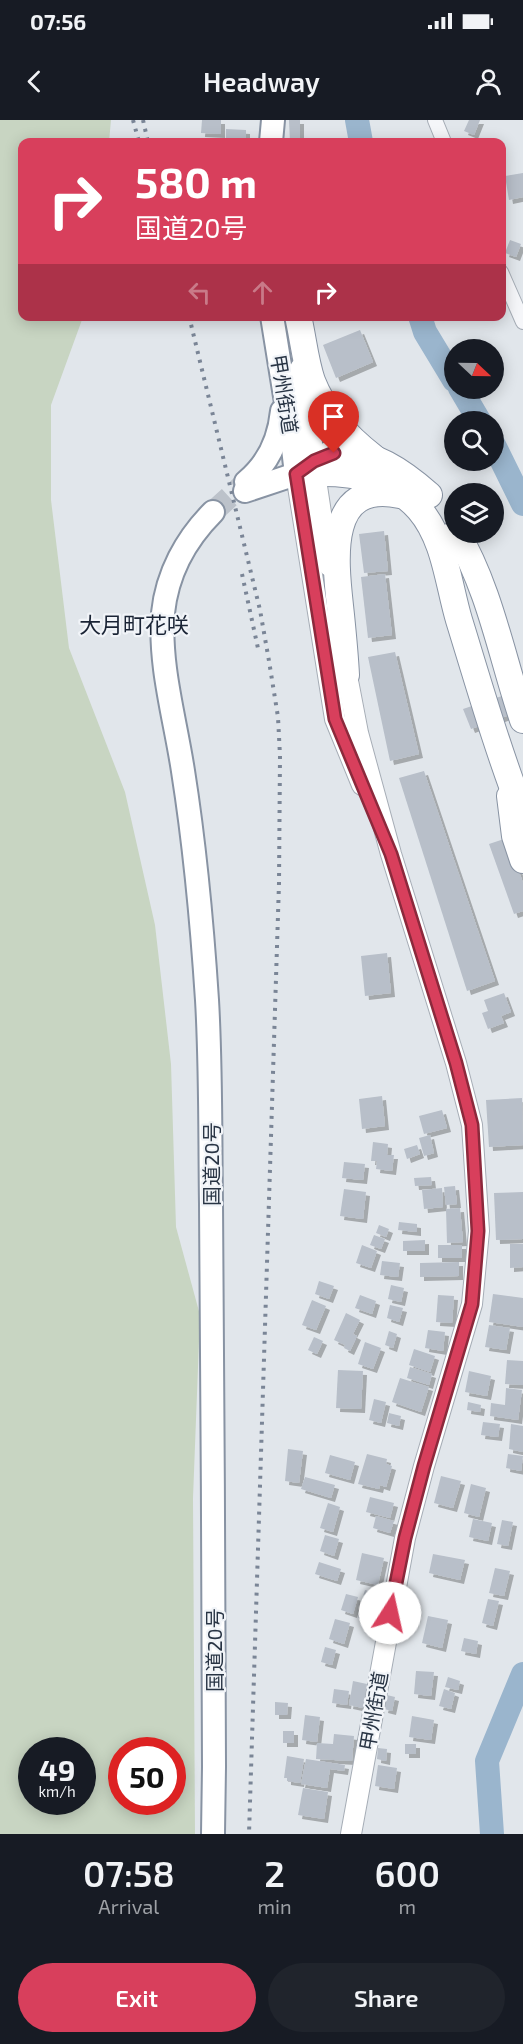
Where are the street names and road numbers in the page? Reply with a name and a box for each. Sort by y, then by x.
street label: 甲州街道 [267,353,303,435]
street label: 国道20号 [199,1122,223,1206]
street label: 国道20号 [202,1608,226,1692]
street label: 甲州街道 [354,1670,392,1752]

